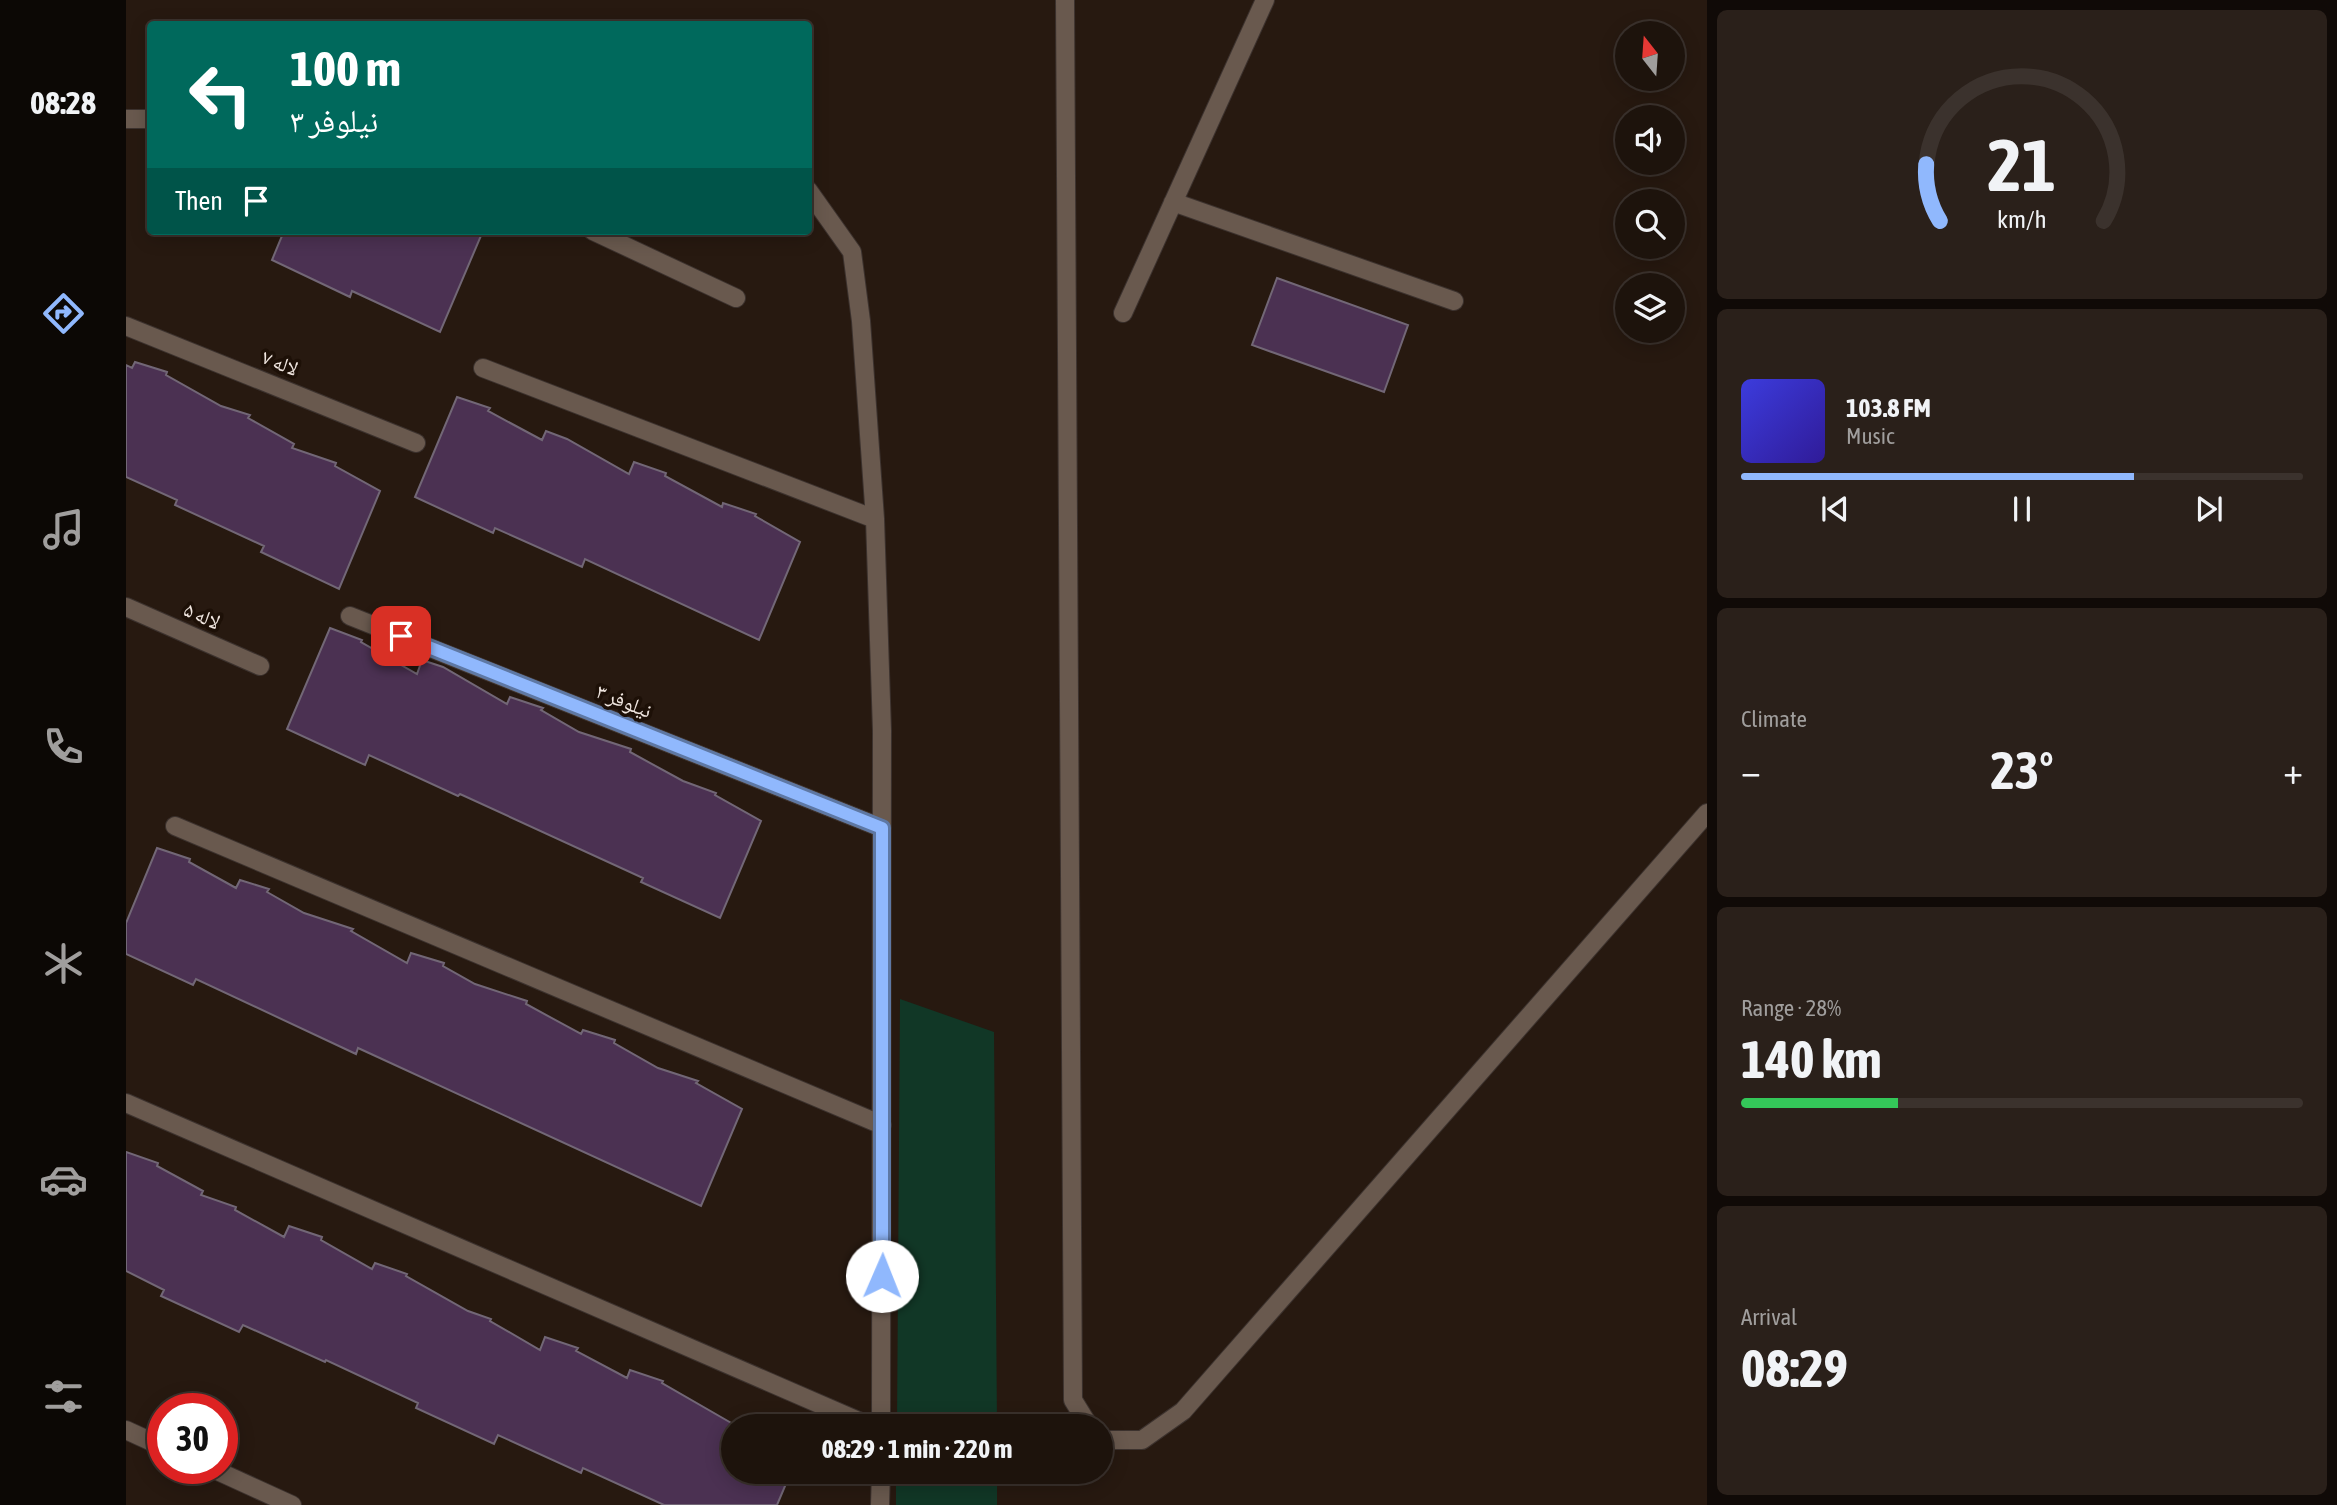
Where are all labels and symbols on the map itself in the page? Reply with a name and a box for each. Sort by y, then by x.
north arrow [1615,21,1685,91]
street label: لاله ٧ [259,344,302,380]
street label: لاله ۵ [181,597,224,634]
pin [371,606,431,666]
street label: نیلوفر ٣ [593,678,656,722]
position arrow [845,1239,919,1313]
speed limit sign: 30 [147,1393,238,1484]

